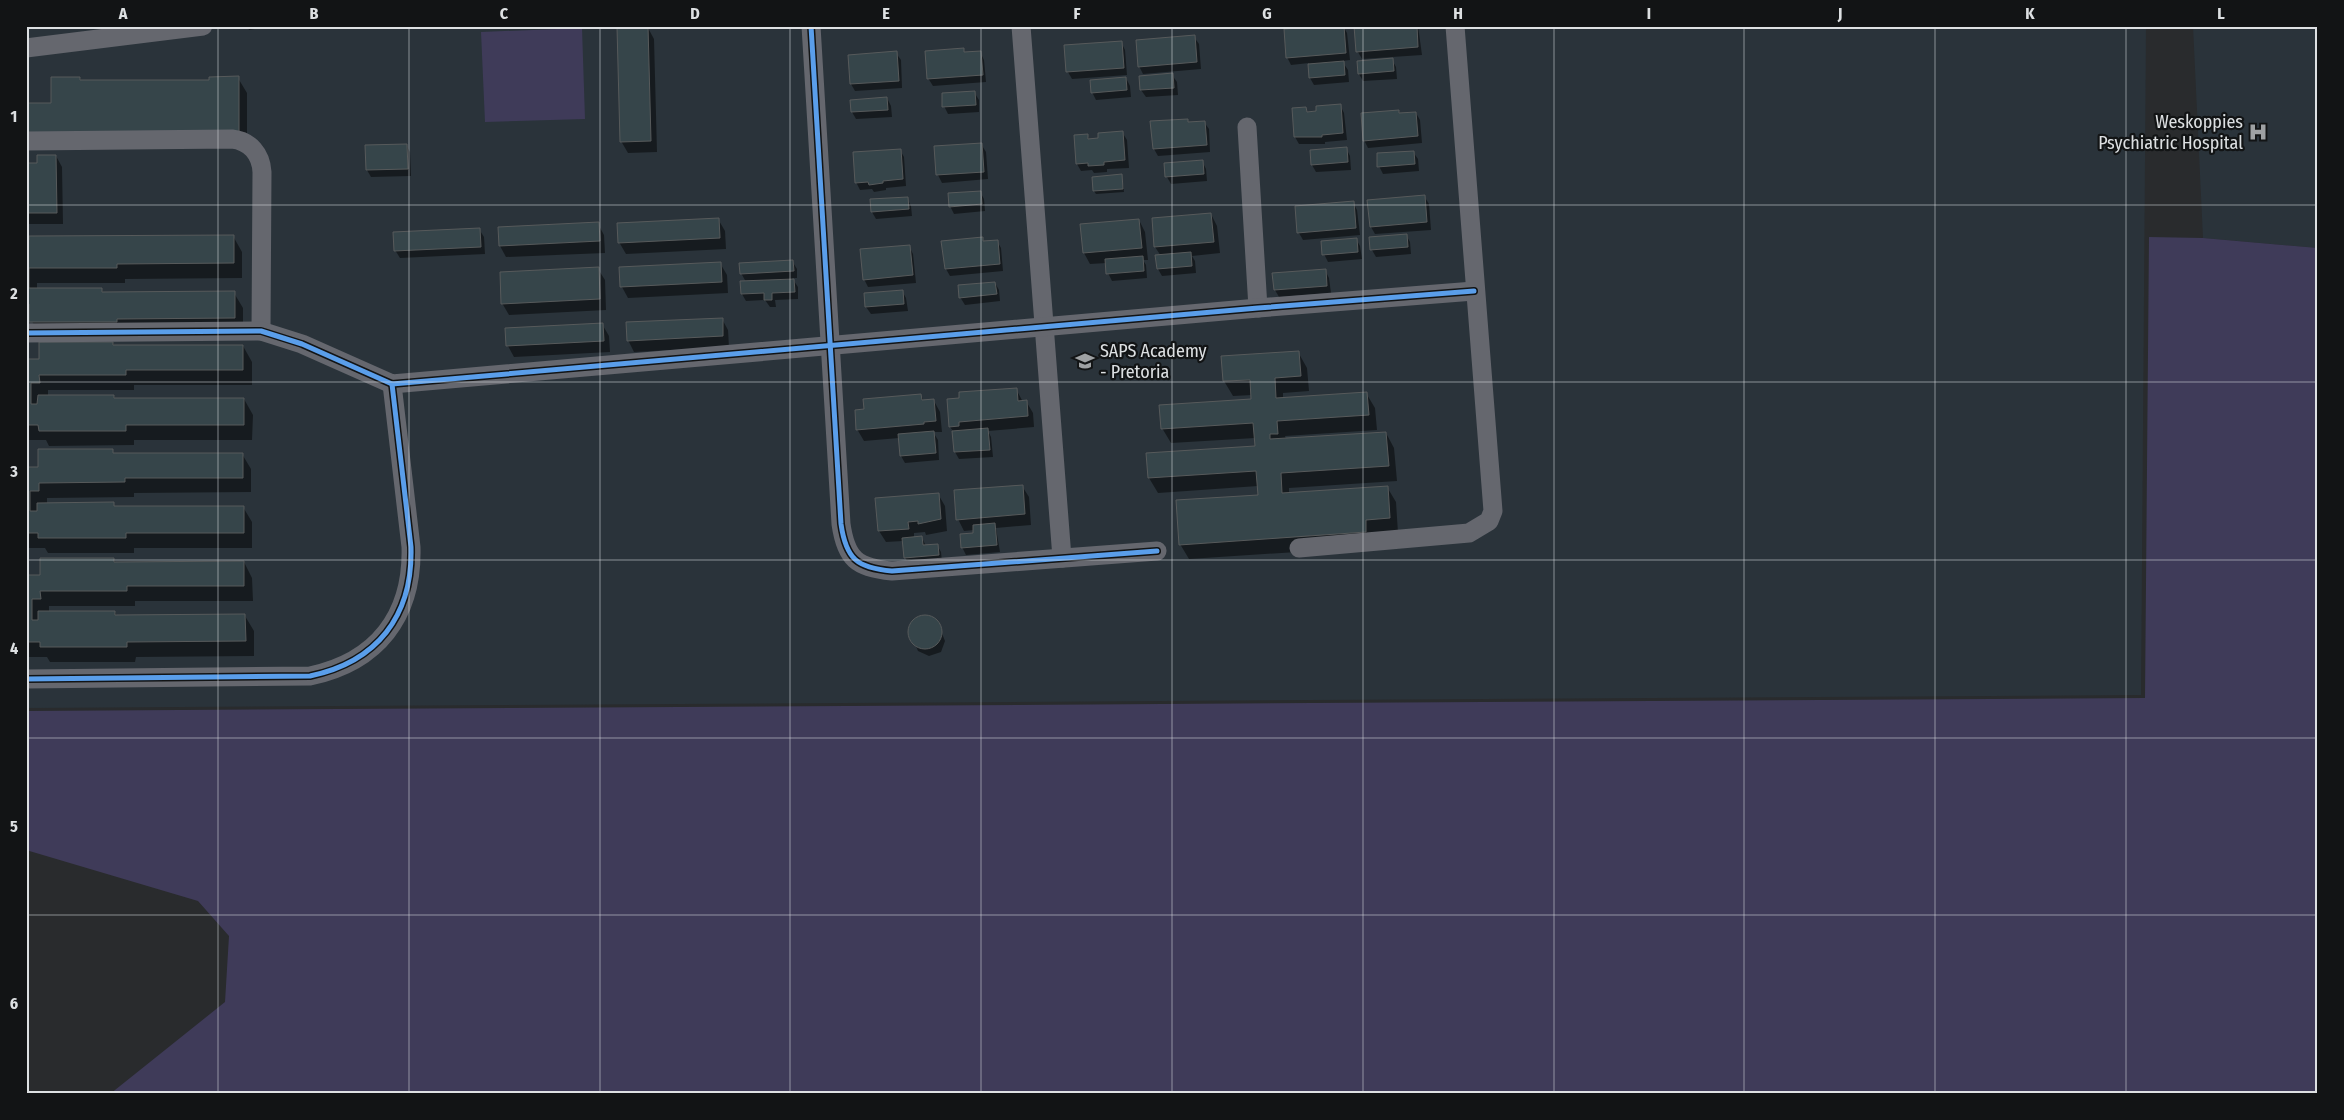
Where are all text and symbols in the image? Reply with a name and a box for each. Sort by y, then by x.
text: A [118,4,128,23]
text: B [310,4,319,23]
text: C [500,4,509,23]
text: D [690,4,700,23]
text: E [882,4,890,23]
text: F [1073,4,1081,23]
text: G [1262,4,1272,23]
text: H [1453,4,1463,23]
text: I [1647,4,1651,23]
text: J [1837,4,1842,23]
text: K [2025,4,2035,23]
text: L [2217,4,2225,23]
text: 1 [11,107,17,126]
place label: Weskoppies Psychiatric Hospital [2098,111,2243,154]
hospital icon: Weskoppies Psychiatric Hospital [2247,121,2269,143]
text: 2 [9,284,18,303]
place label: SAPS Academy - Pretoria [1100,340,1207,383]
school or university icon: SAPS Academy - Pretoria [1074,350,1096,372]
text: 3 [9,462,18,481]
text: 4 [10,639,18,658]
text: 5 [10,817,18,836]
text: 6 [10,994,18,1013]

